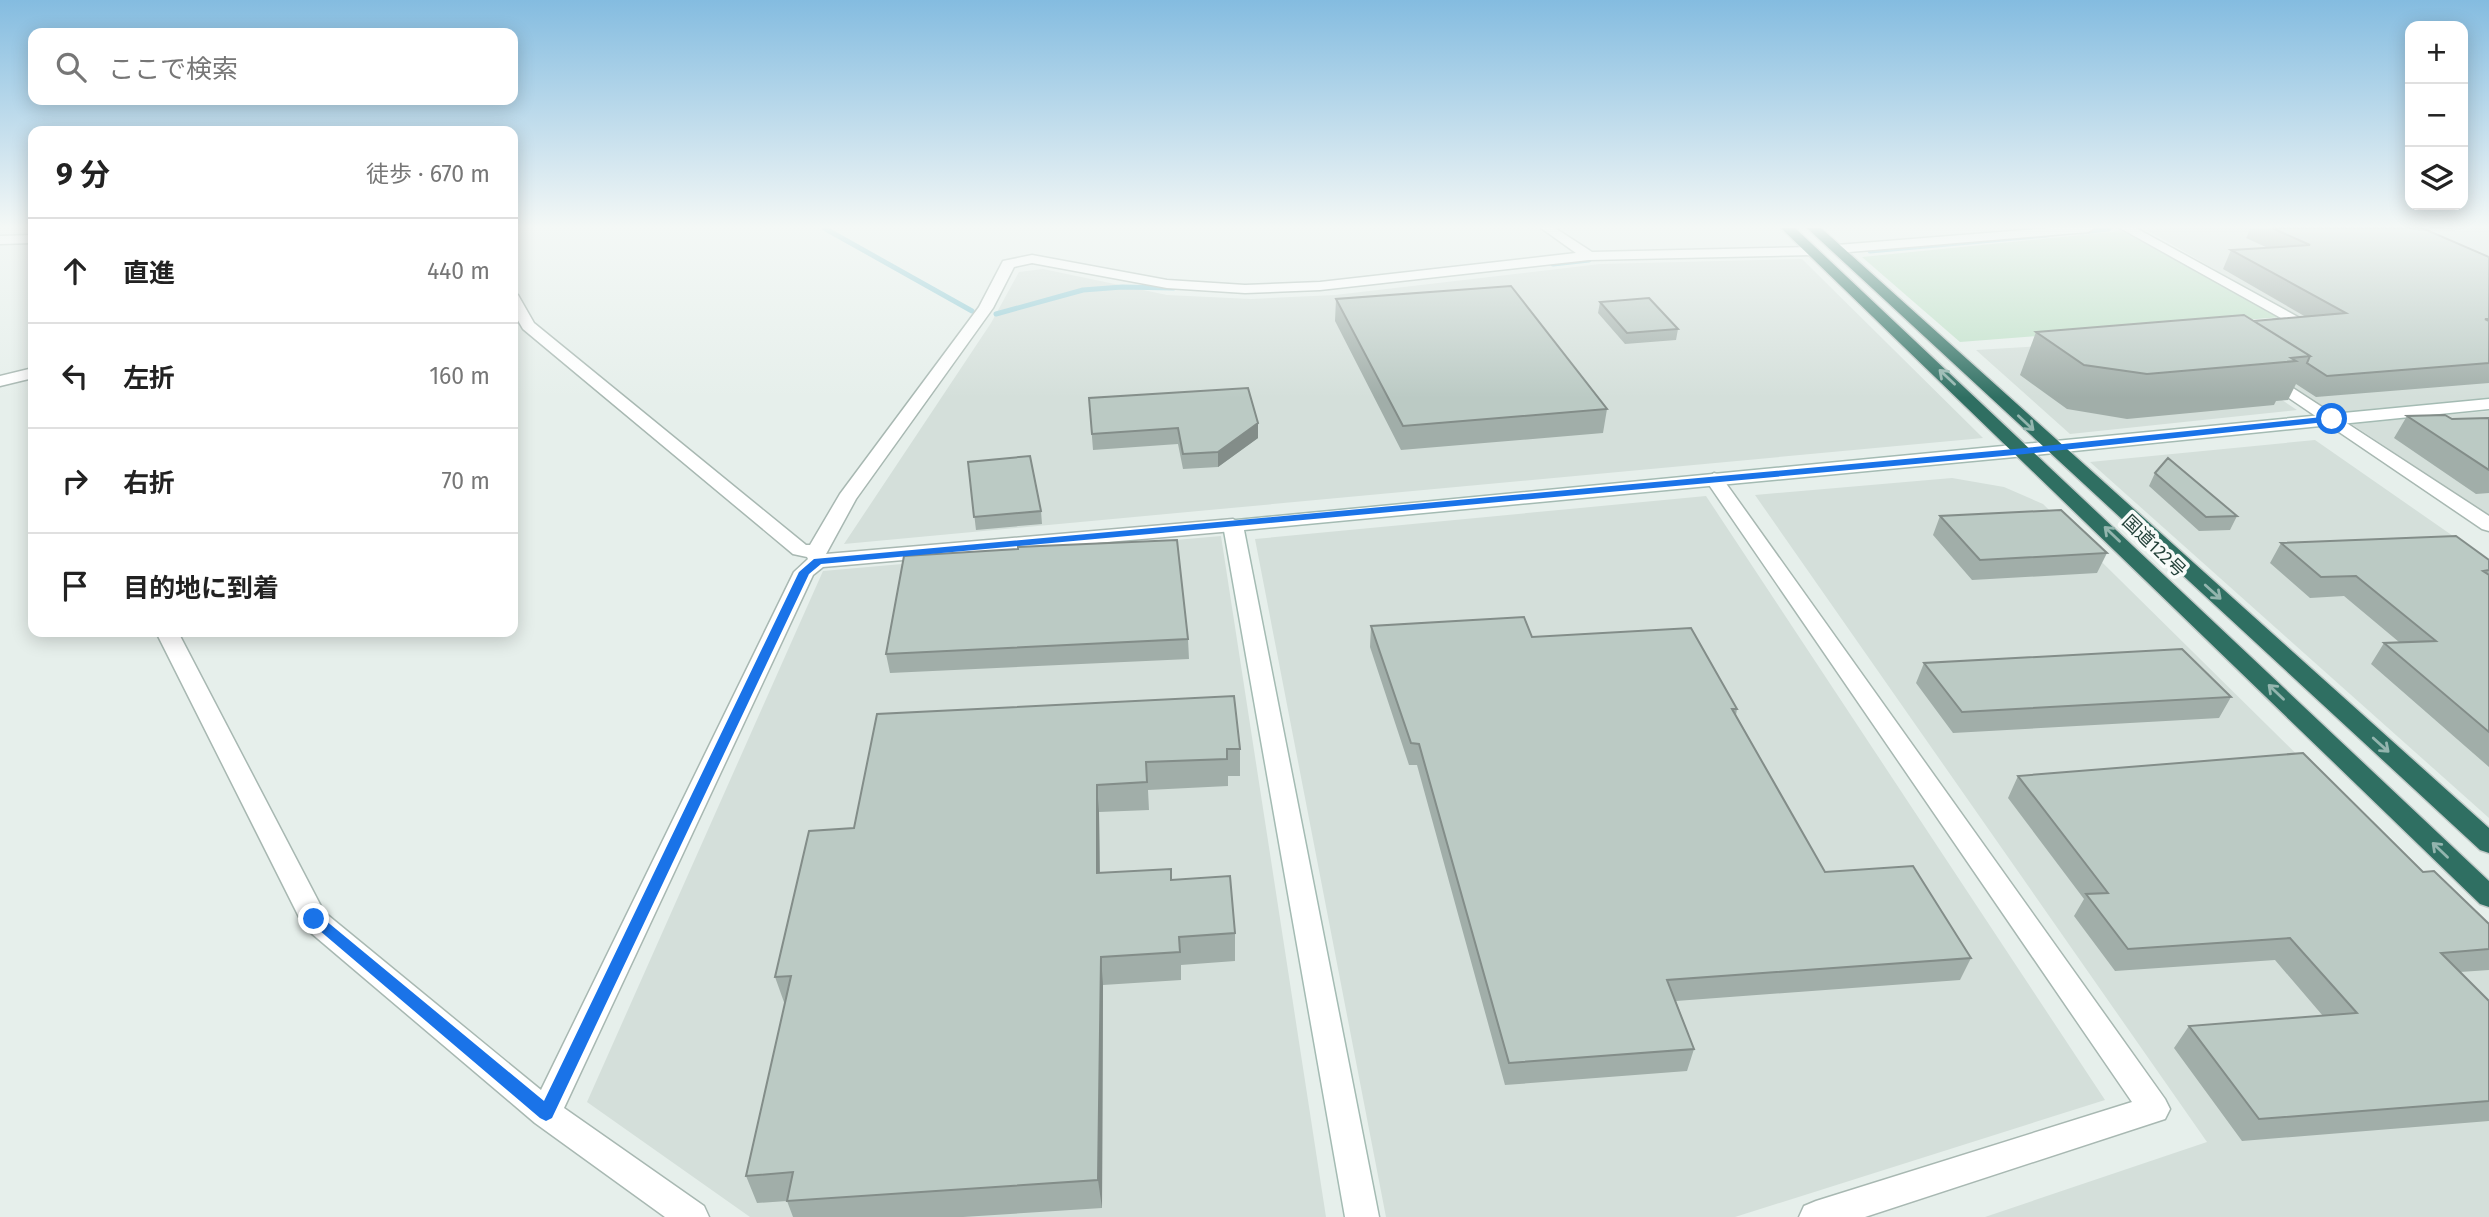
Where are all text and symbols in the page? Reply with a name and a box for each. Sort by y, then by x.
map controls [2405,21,2468,210]
button: + [2405,21,2468,84]
search box [28,28,518,105]
icon: search [52,48,90,86]
text: ここで検索 [108,54,238,85]
button: − [2405,84,2468,147]
button: layers [2405,147,2468,210]
text: 9 分 [56,157,110,193]
text: 徒歩 · 670 m [366,160,490,188]
icon: ahead [56,252,94,290]
text: 440 m [427,257,490,285]
text: 直進 [123,258,175,289]
icon: left [56,357,94,395]
text: 160 m [429,362,490,390]
text: 左折 [123,363,175,394]
one-way arrow [1939,369,1956,386]
route start [2316,403,2347,434]
one-way arrow [2017,414,2035,430]
icon: right [56,462,94,500]
text: 70 m [441,467,490,495]
text: 右折 [123,468,175,499]
street label: 国道122号 [2118,510,2190,582]
one-way arrow [2103,526,2120,543]
icon: arrive [56,567,94,605]
text: 目的地に到着 [123,573,279,604]
one-way arrow [2204,584,2221,601]
one-way arrow [2268,683,2285,700]
one-way arrow [2372,737,2389,754]
one-way arrow [2432,841,2449,858]
route end [298,903,329,934]

